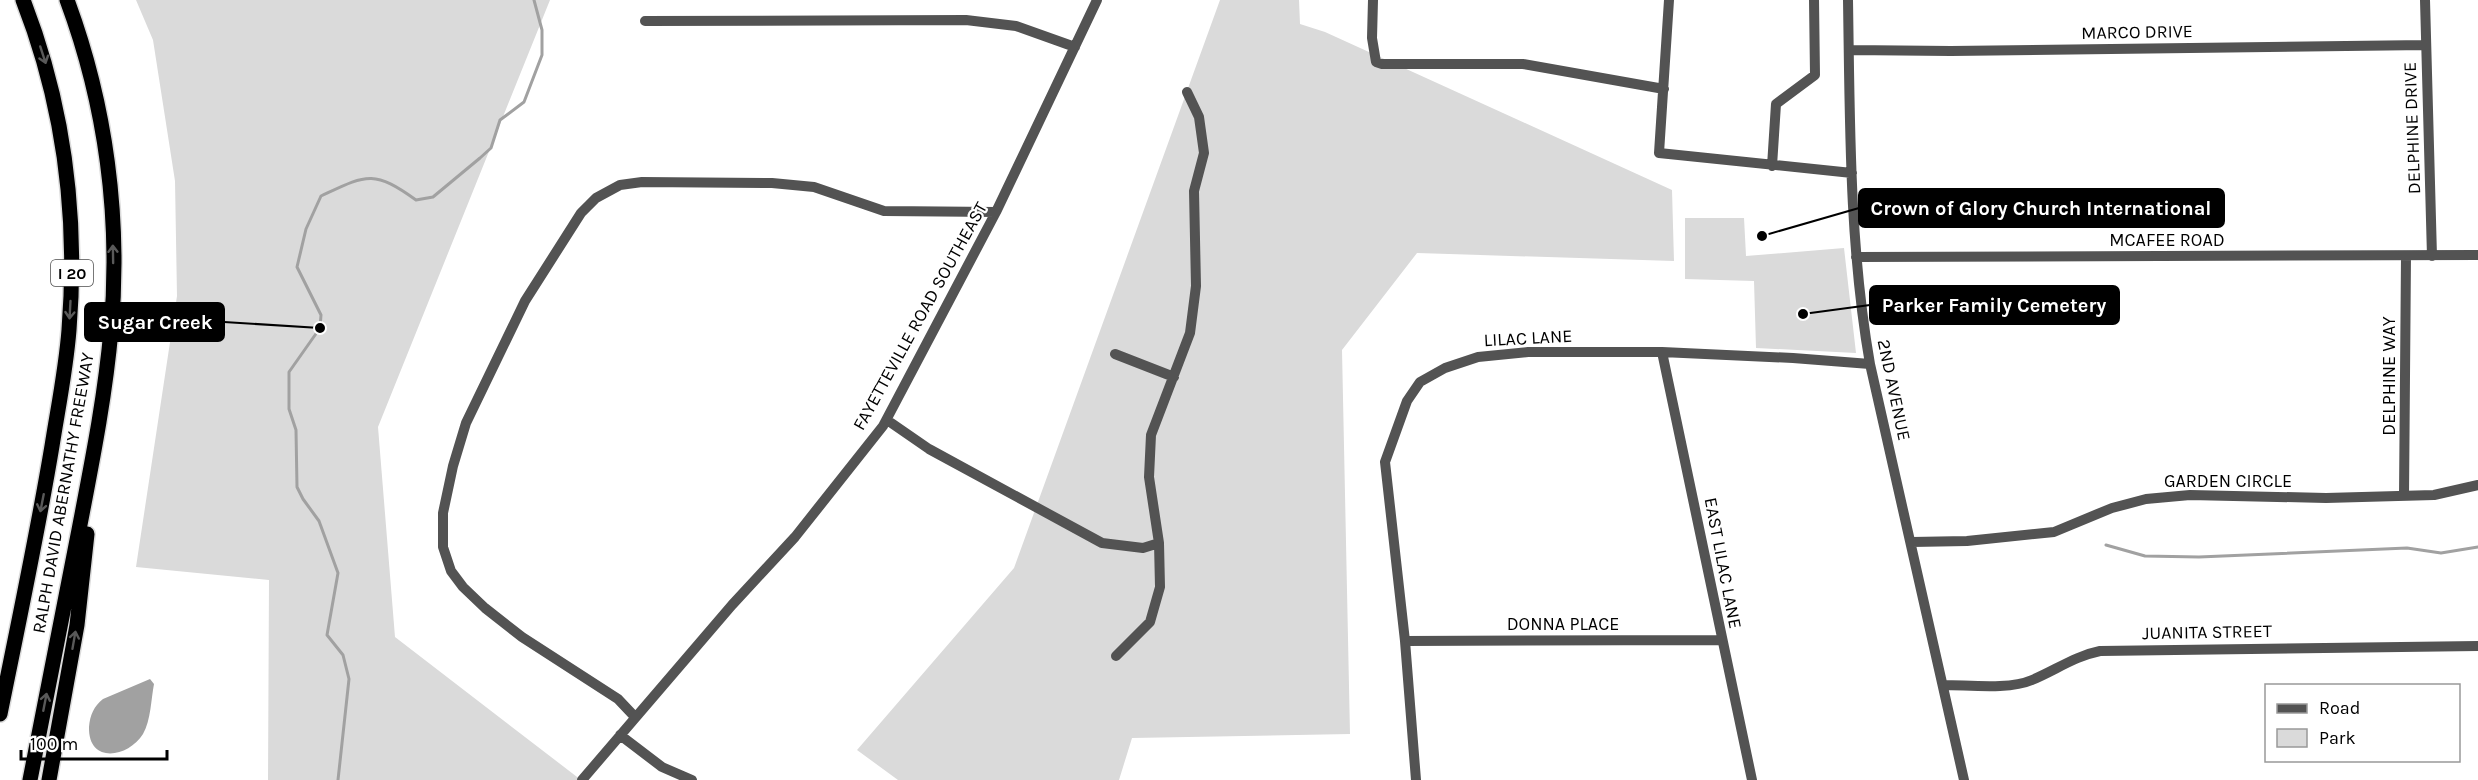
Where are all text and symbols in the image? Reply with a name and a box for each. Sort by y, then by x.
street label: MARCO DRIVE [2081,20,2193,44]
one-way arrow [38,45,49,64]
street label: DELPHINE DRIVE [2399,61,2425,195]
callout: Crown of Glory Church International [1859,189,2224,227]
text: Crown of Glory Church International [1871,197,2211,220]
street label: FAYETTEVILLE ROAD SOUTHEAST [848,198,992,434]
street label: MCAFEE ROAD [2109,229,2225,251]
one-way arrow [108,245,119,265]
road number: I 20 [51,260,93,286]
callout: Parker Family Cemetery [1870,286,2119,324]
text: Parker Family Cemetery [1882,294,2106,317]
one-way arrow [65,300,76,320]
callout: Sugar Creek [85,303,224,341]
text: Sugar Creek [97,311,213,334]
street label: DELPHINE WAY [2378,316,2400,436]
street label: LILAC LANE [1483,325,1573,351]
street label: 2ND AVENUE [1873,337,1915,443]
street label: RALPH DAVID ABERNATHY FREEWAY [27,351,99,635]
street label: GARDEN CIRCLE [2164,470,2292,492]
one-way arrow [36,493,47,512]
street label: EAST LILAC LANE [1699,495,1747,631]
street label: DONNA PLACE [1507,613,1619,635]
street label: JUANITA STREET [2142,620,2272,644]
one-way arrow [69,630,80,650]
legend [2265,684,2460,762]
one-way arrow [40,693,51,712]
text: Road [2319,697,2360,719]
scale bar [21,723,166,761]
text: Park [2319,727,2356,749]
text: 100 m [30,733,78,755]

